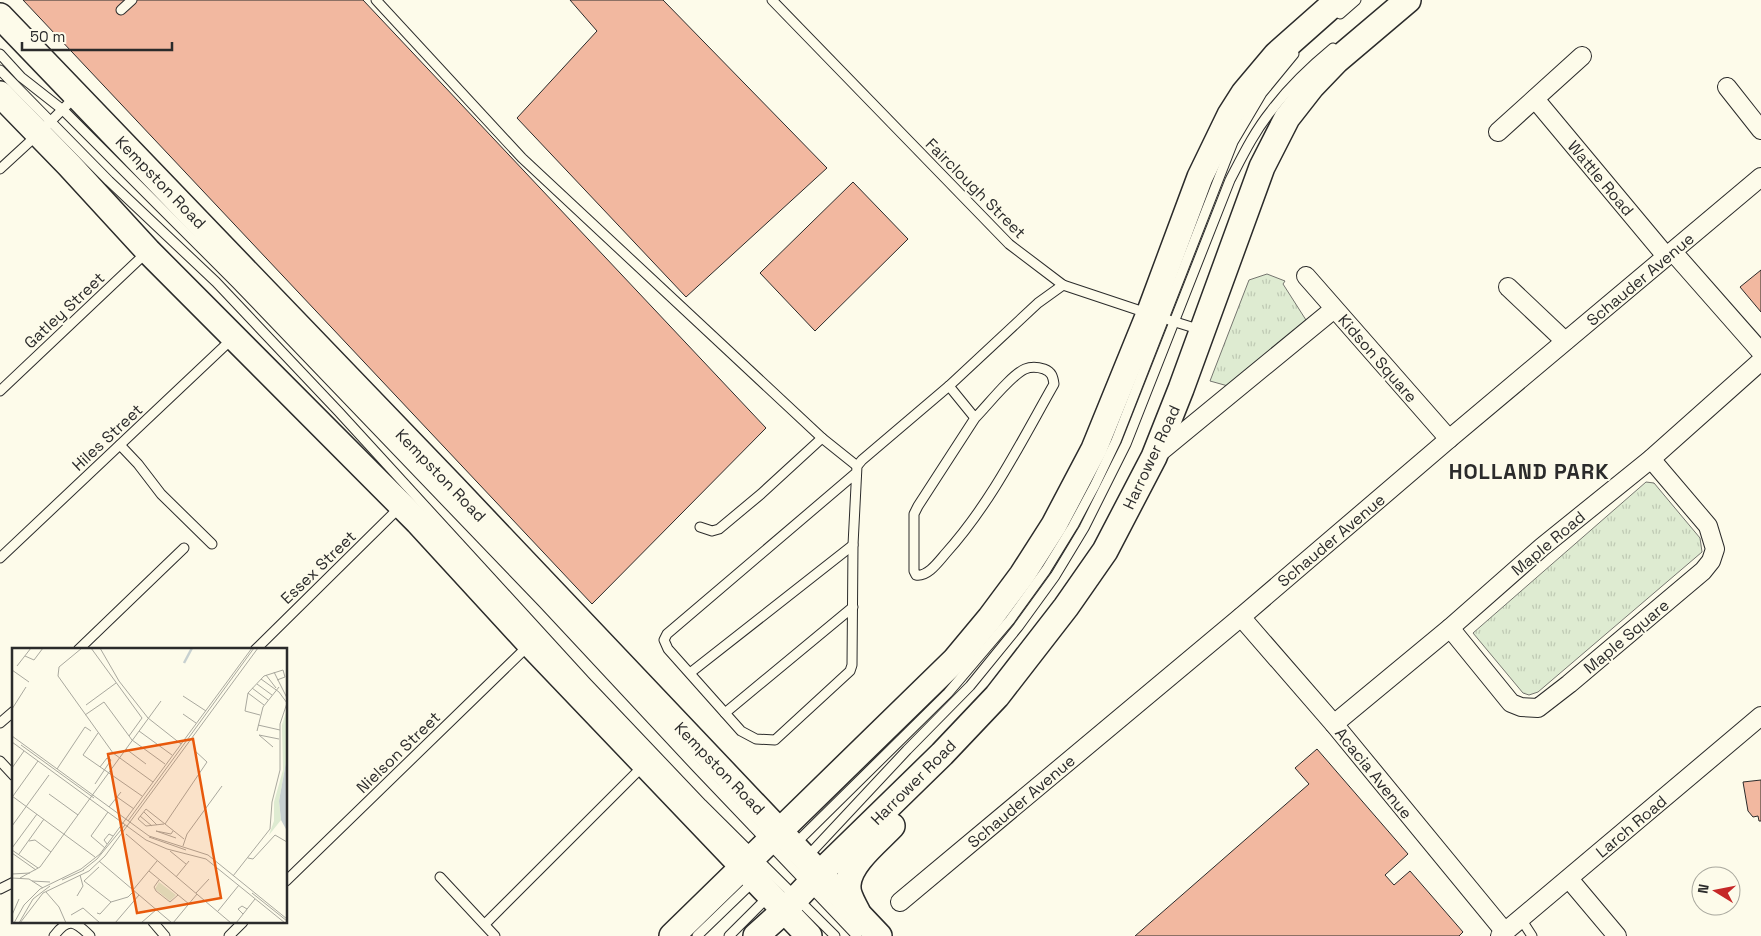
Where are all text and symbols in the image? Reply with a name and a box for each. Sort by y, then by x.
scale bar [22,20,172,52]
text: 50 m [30,27,65,46]
street label: Kempston Road [111,131,210,233]
street label: Fairclough Street [921,134,1030,243]
street label: Wattle Road [1563,136,1638,220]
street label: Schauder Avenue [1582,228,1698,331]
street label: Gatley Street [20,268,109,353]
street label: Kidson Square [1333,310,1422,407]
street label: Hiles Street [68,399,147,475]
street label: Harrower Road [1118,402,1185,513]
street label: Kempston Road [391,424,490,526]
district label: HOLLAND PARK [1449,458,1609,485]
street label: Schauder Avenue [1273,489,1389,592]
street label: Maple Road [1507,506,1590,580]
street label: Essex Street [276,526,361,609]
street label: Maple Square [1579,595,1673,678]
inset map [12,648,288,924]
street label: Nielson Street [352,707,445,798]
street label: Kempston Road [670,717,769,819]
street label: Acacia Avenue [1330,723,1417,823]
street label: Harrower Road [866,735,961,830]
street label: Schauder Avenue [963,750,1079,853]
street label: Larch Road [1591,791,1671,862]
north arrow [1691,866,1741,916]
text: N [1694,883,1713,895]

